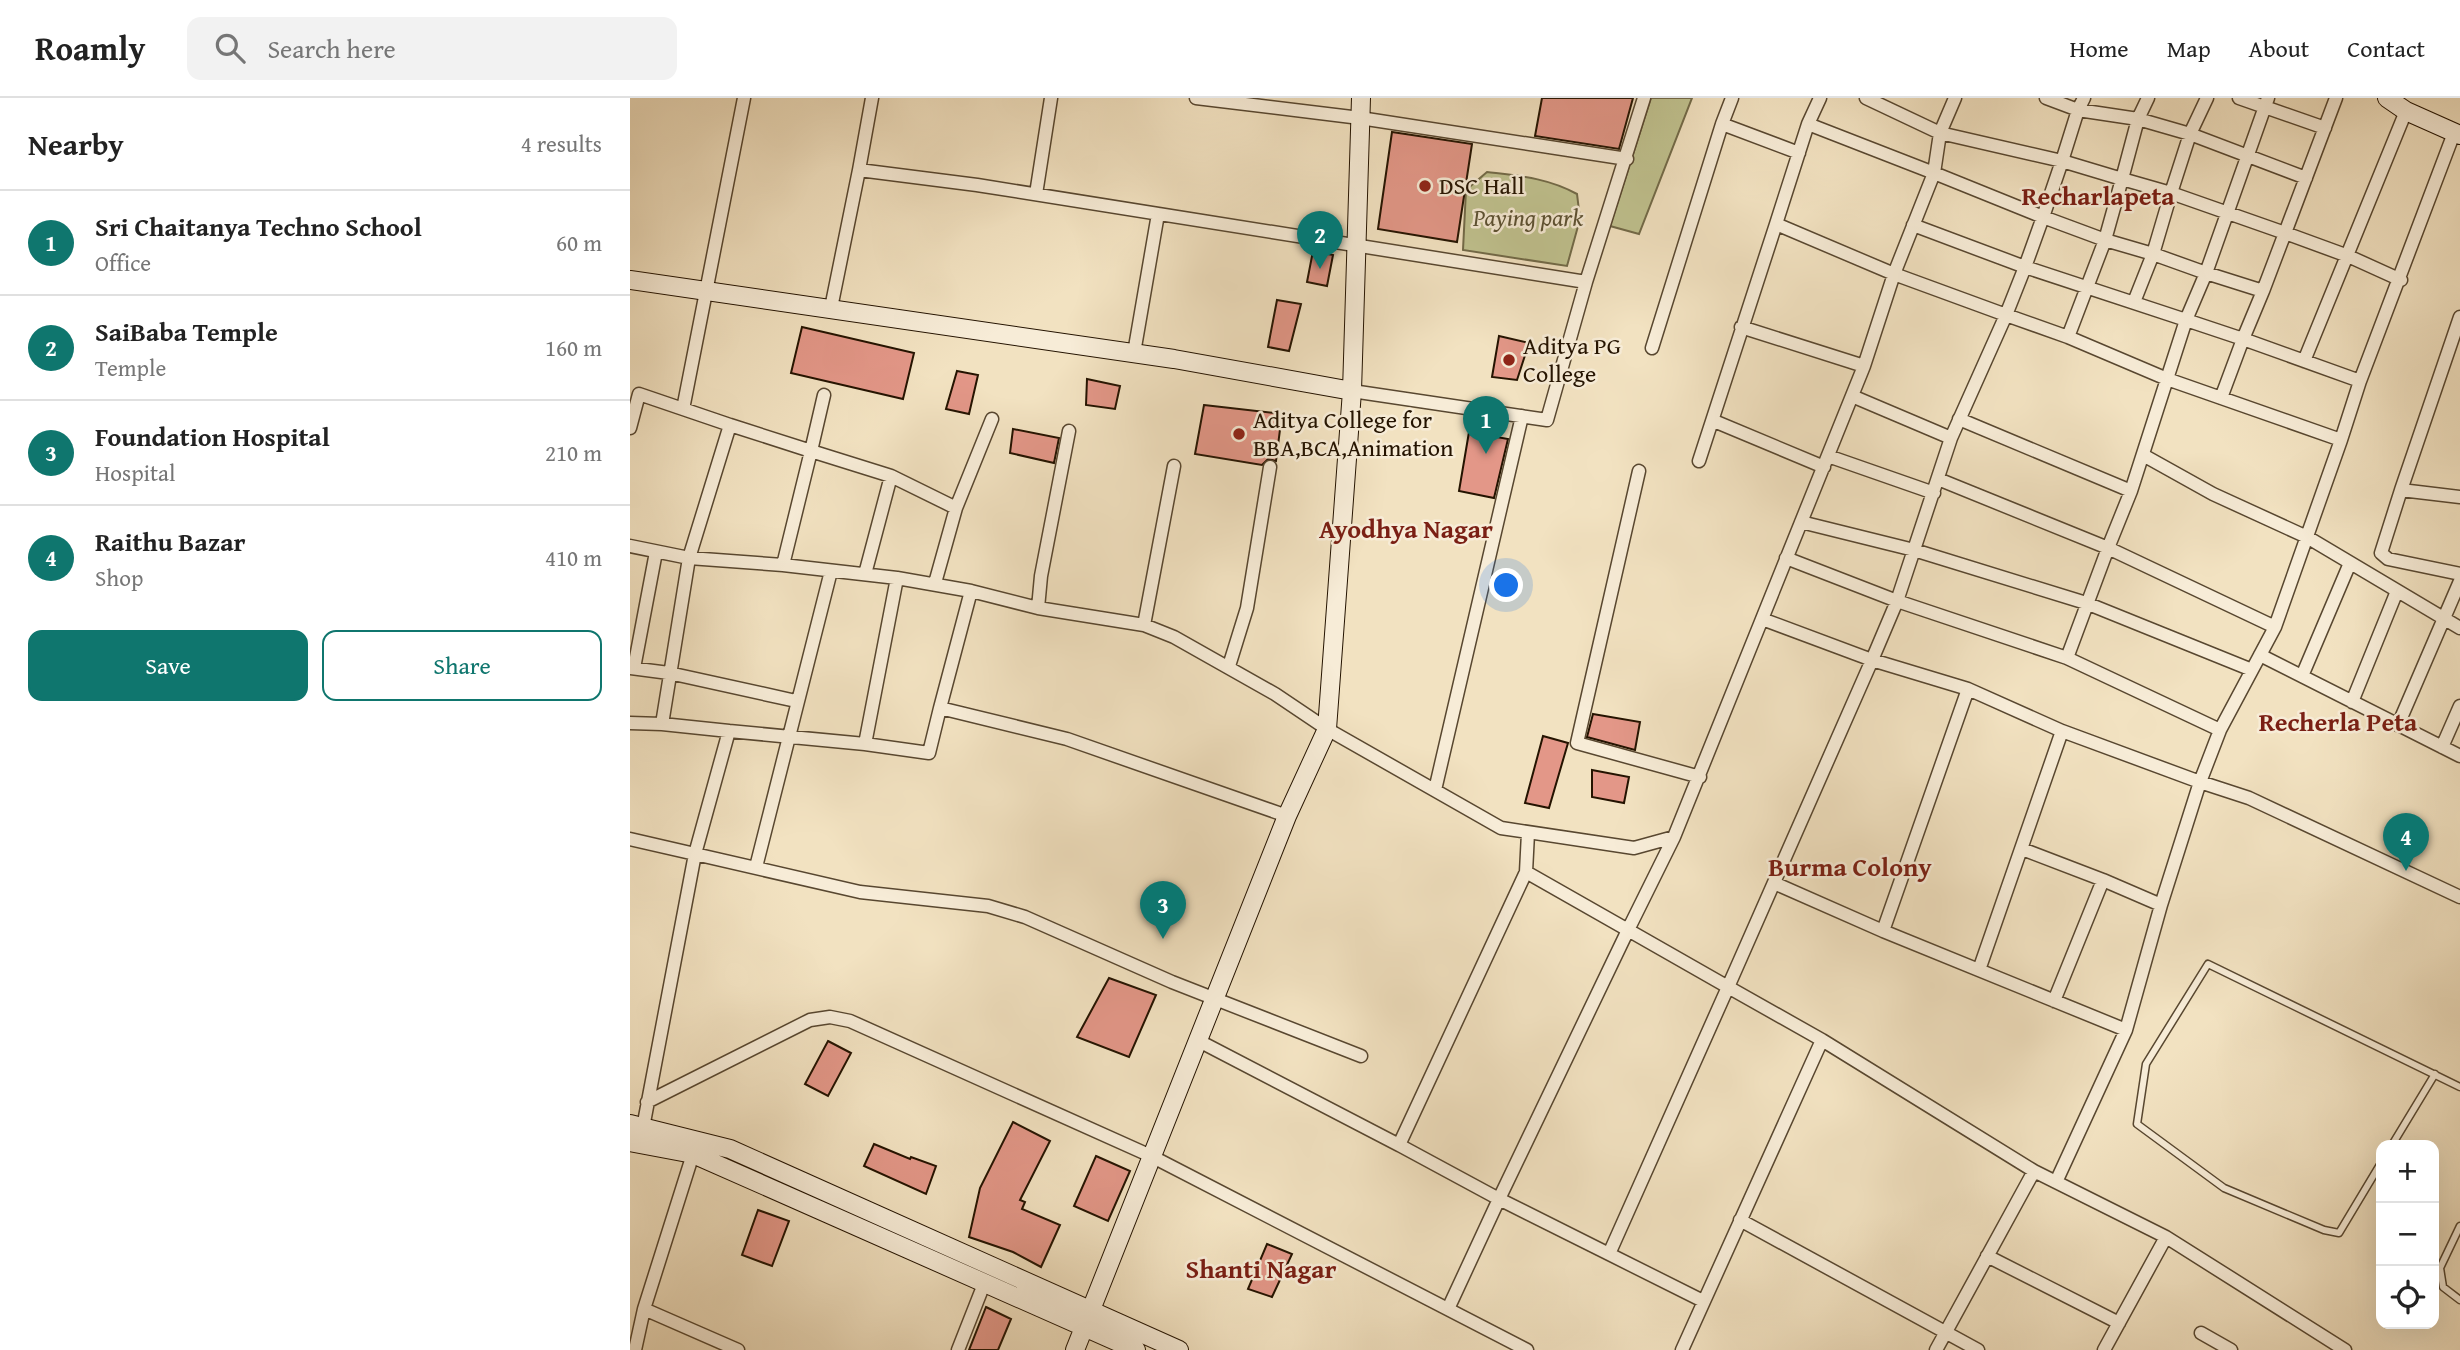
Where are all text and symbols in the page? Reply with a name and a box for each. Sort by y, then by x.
search box [187,17,677,80]
text: Roamly [35,24,145,72]
icon: search [211,29,249,67]
text: Search here [267,29,396,68]
text: Home [2070,31,2129,66]
text: Map [2167,31,2211,66]
text: About [2249,31,2309,66]
text: Contact [2347,31,2425,66]
text: Nearby [28,122,124,166]
text: 4 results [521,127,602,160]
place label: DSC Hall [1439,168,1525,203]
district label: Recharlapeta [2021,176,2175,215]
marker: DSC Hall [1417,178,1433,194]
park label: Paying park [1472,200,1583,235]
text: Sri Chaitanya Techno School [95,207,422,246]
pin: 2 [1297,211,1343,269]
text: 1 [45,226,57,259]
text: 60 m [556,226,602,259]
text: Office [95,246,151,279]
text: SaiBaba Temple [95,312,278,351]
place label: Aditya PG College [1523,328,1621,391]
text: 2 [45,331,57,364]
text: 160 m [545,331,602,364]
text: Temple [95,351,166,384]
marker: Aditya PG College [1501,352,1517,368]
pin: 1 [1463,396,1509,454]
place label: Aditya College for BBA,BCA,Animation [1253,402,1454,465]
text: Foundation Hospital [95,417,330,456]
marker: Aditya College for BBA,BCA,Animation [1231,426,1247,442]
text: 3 [45,436,57,469]
text: 210 m [545,436,602,469]
text: Hospital [95,456,175,489]
district label: Ayodhya Nagar [1319,509,1493,548]
text: Raithu Bazar [95,522,245,561]
text: 4 [45,541,57,574]
text: 410 m [545,541,602,574]
text: Shop [95,561,143,594]
your location [1489,568,1523,602]
button: Save [28,630,308,701]
button: Share [322,630,602,701]
district label: Recherla Peta [2259,702,2418,741]
pin: 4 [2383,813,2429,871]
district label: Burma Colony [1768,847,1932,886]
pin: 3 [1140,881,1186,939]
map controls [2376,1140,2439,1329]
button: + [2376,1140,2439,1203]
button: − [2376,1203,2439,1266]
district label: Shanti Nagar [1185,1249,1337,1288]
button: locate [2376,1266,2439,1329]

